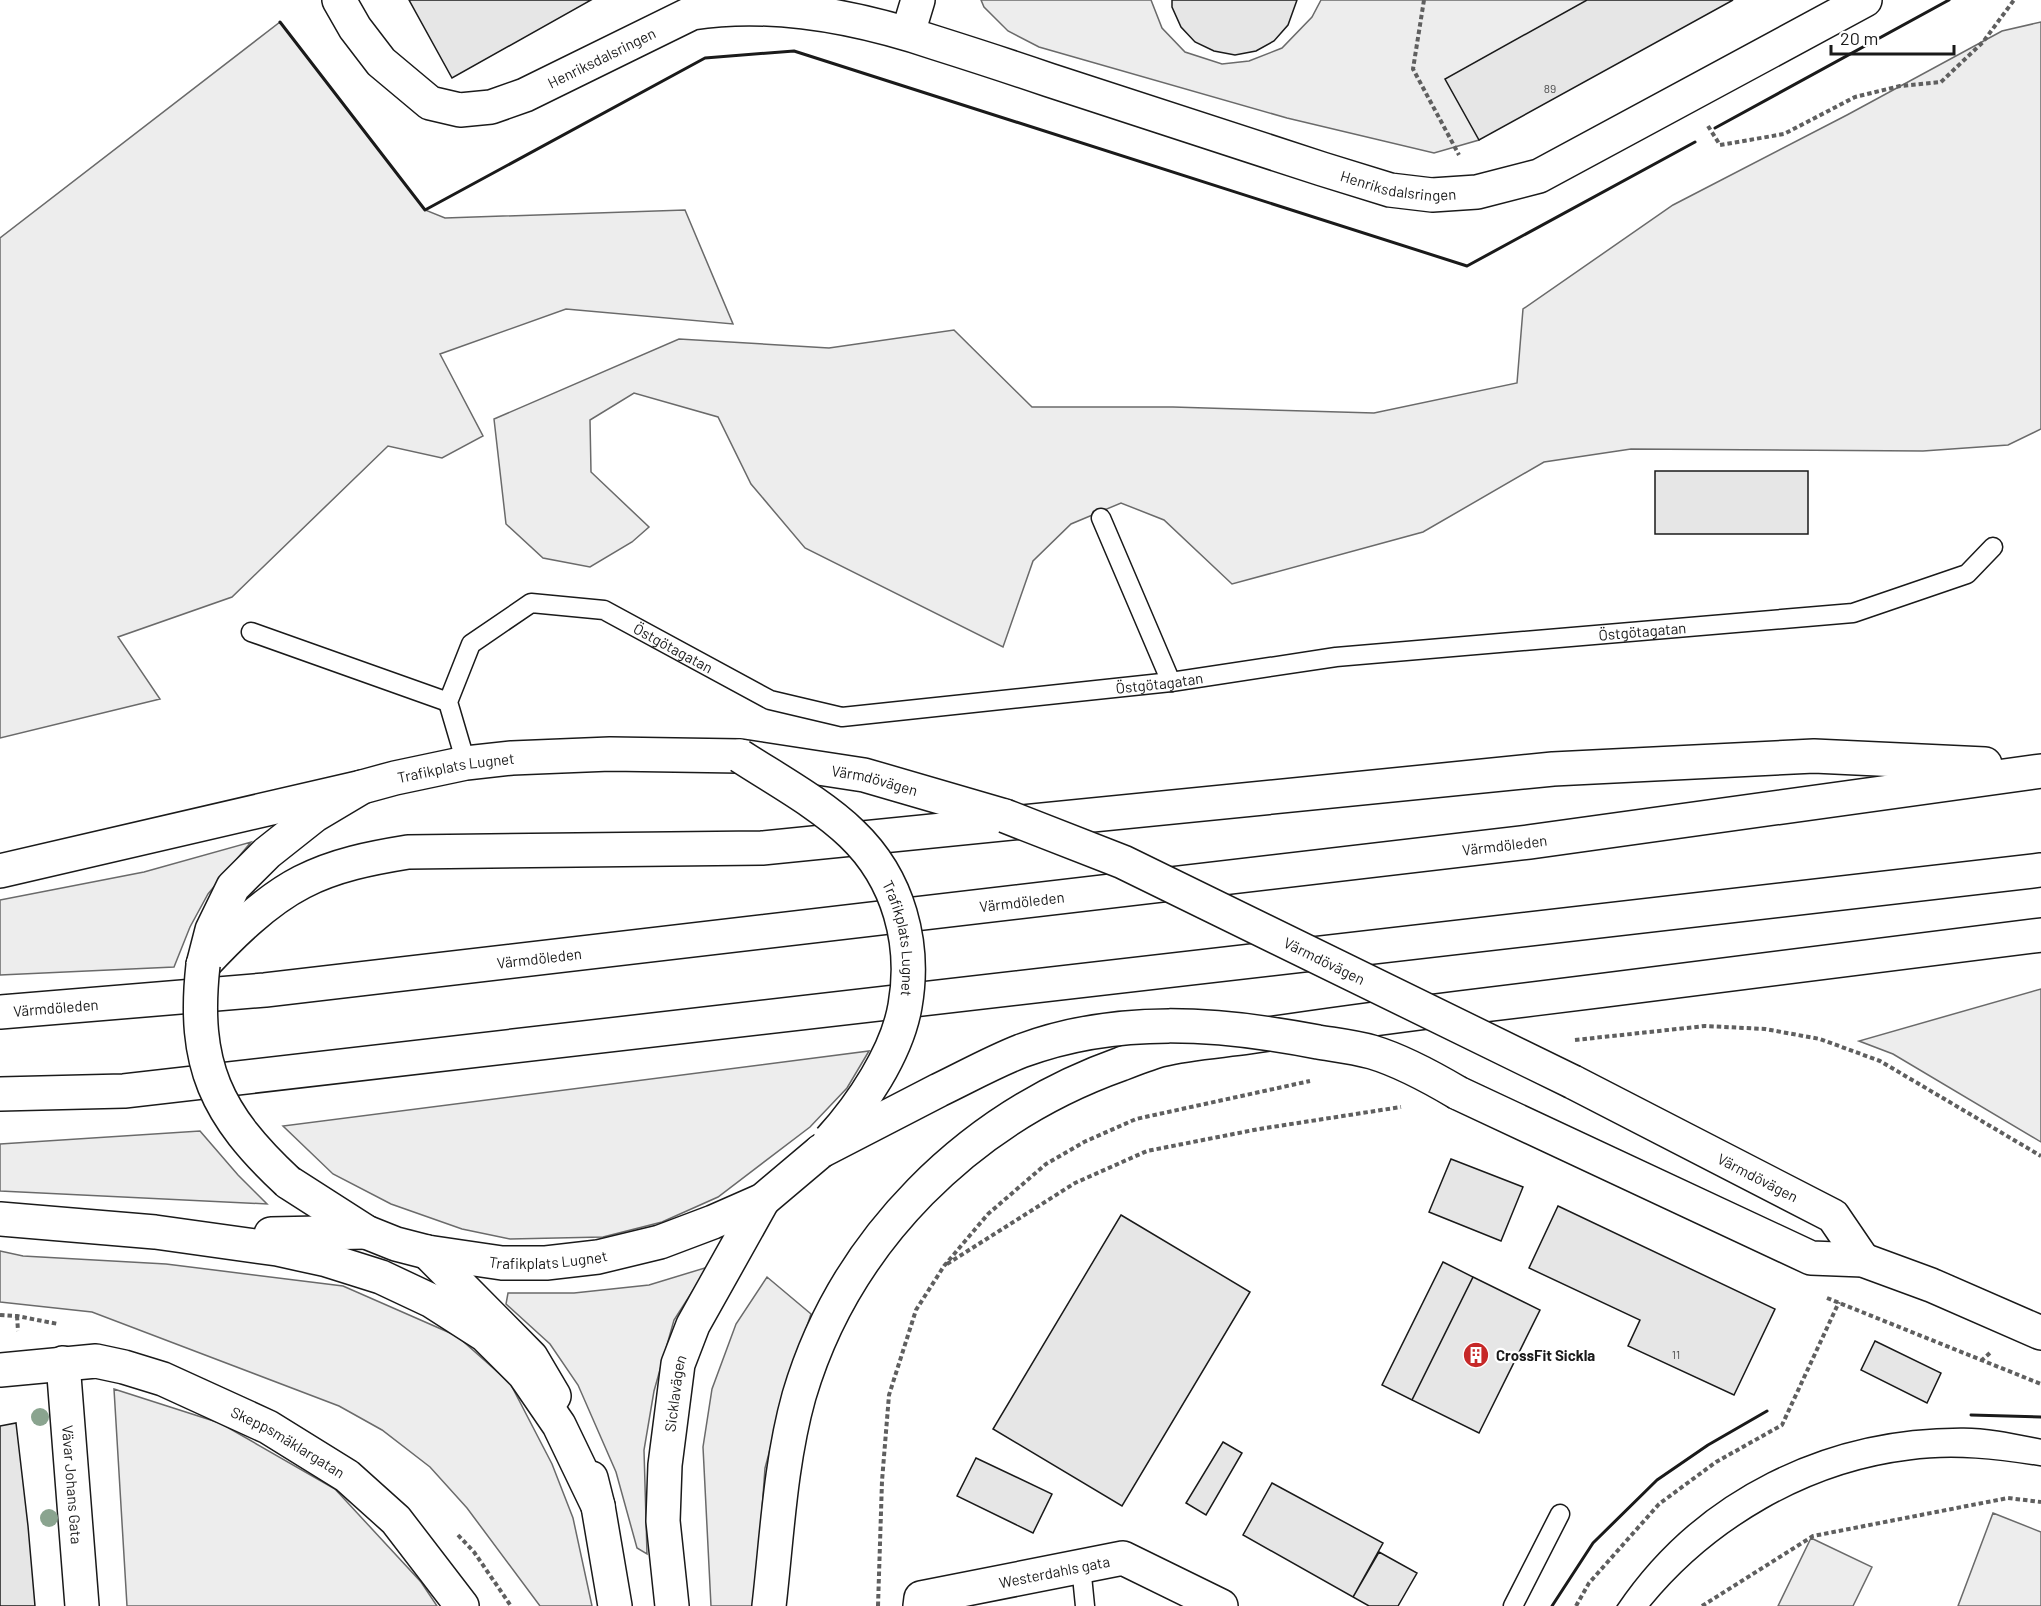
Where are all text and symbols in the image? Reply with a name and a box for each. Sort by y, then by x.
scale bar [1831,18,1954,56]
street label: Henriksdalsringen [544,23,658,92]
text: 20 m [1840,27,1878,49]
house number: 89 [1544,81,1556,95]
street label: Henriksdalsringen [1338,166,1457,204]
street label: Östgötagatan [1598,618,1687,644]
street label: Östgötagatan [631,619,716,677]
street label: Östgötagatan [1115,668,1204,697]
street label: Trafikplats Lugnet [396,749,515,786]
street label: Värmdövägen [830,761,920,799]
street label: Värmdöleden [1461,831,1548,859]
street label: Trafikplats Lugnet [879,877,917,997]
street label: Värmdöleden [978,887,1065,915]
street label: Värmdövägen [1281,933,1368,988]
street label: Värmdöleden [496,944,583,972]
street label: Värmdöleden [12,995,99,1020]
street label: Värmdövägen [1715,1149,1801,1206]
street label: Trafikplats Lugnet [488,1246,609,1272]
building icon: CrossFit Sickla [1461,1340,1491,1370]
place label: CrossFit Sickla [1496,1346,1595,1364]
house number: 11 [1672,1347,1680,1361]
street label: Sicklavägen [660,1352,690,1433]
street label: Skeppsmäklargatan [228,1402,348,1482]
street label: Vävar Johans Gata [59,1424,86,1545]
street label: Westerdahls gata [997,1552,1111,1591]

